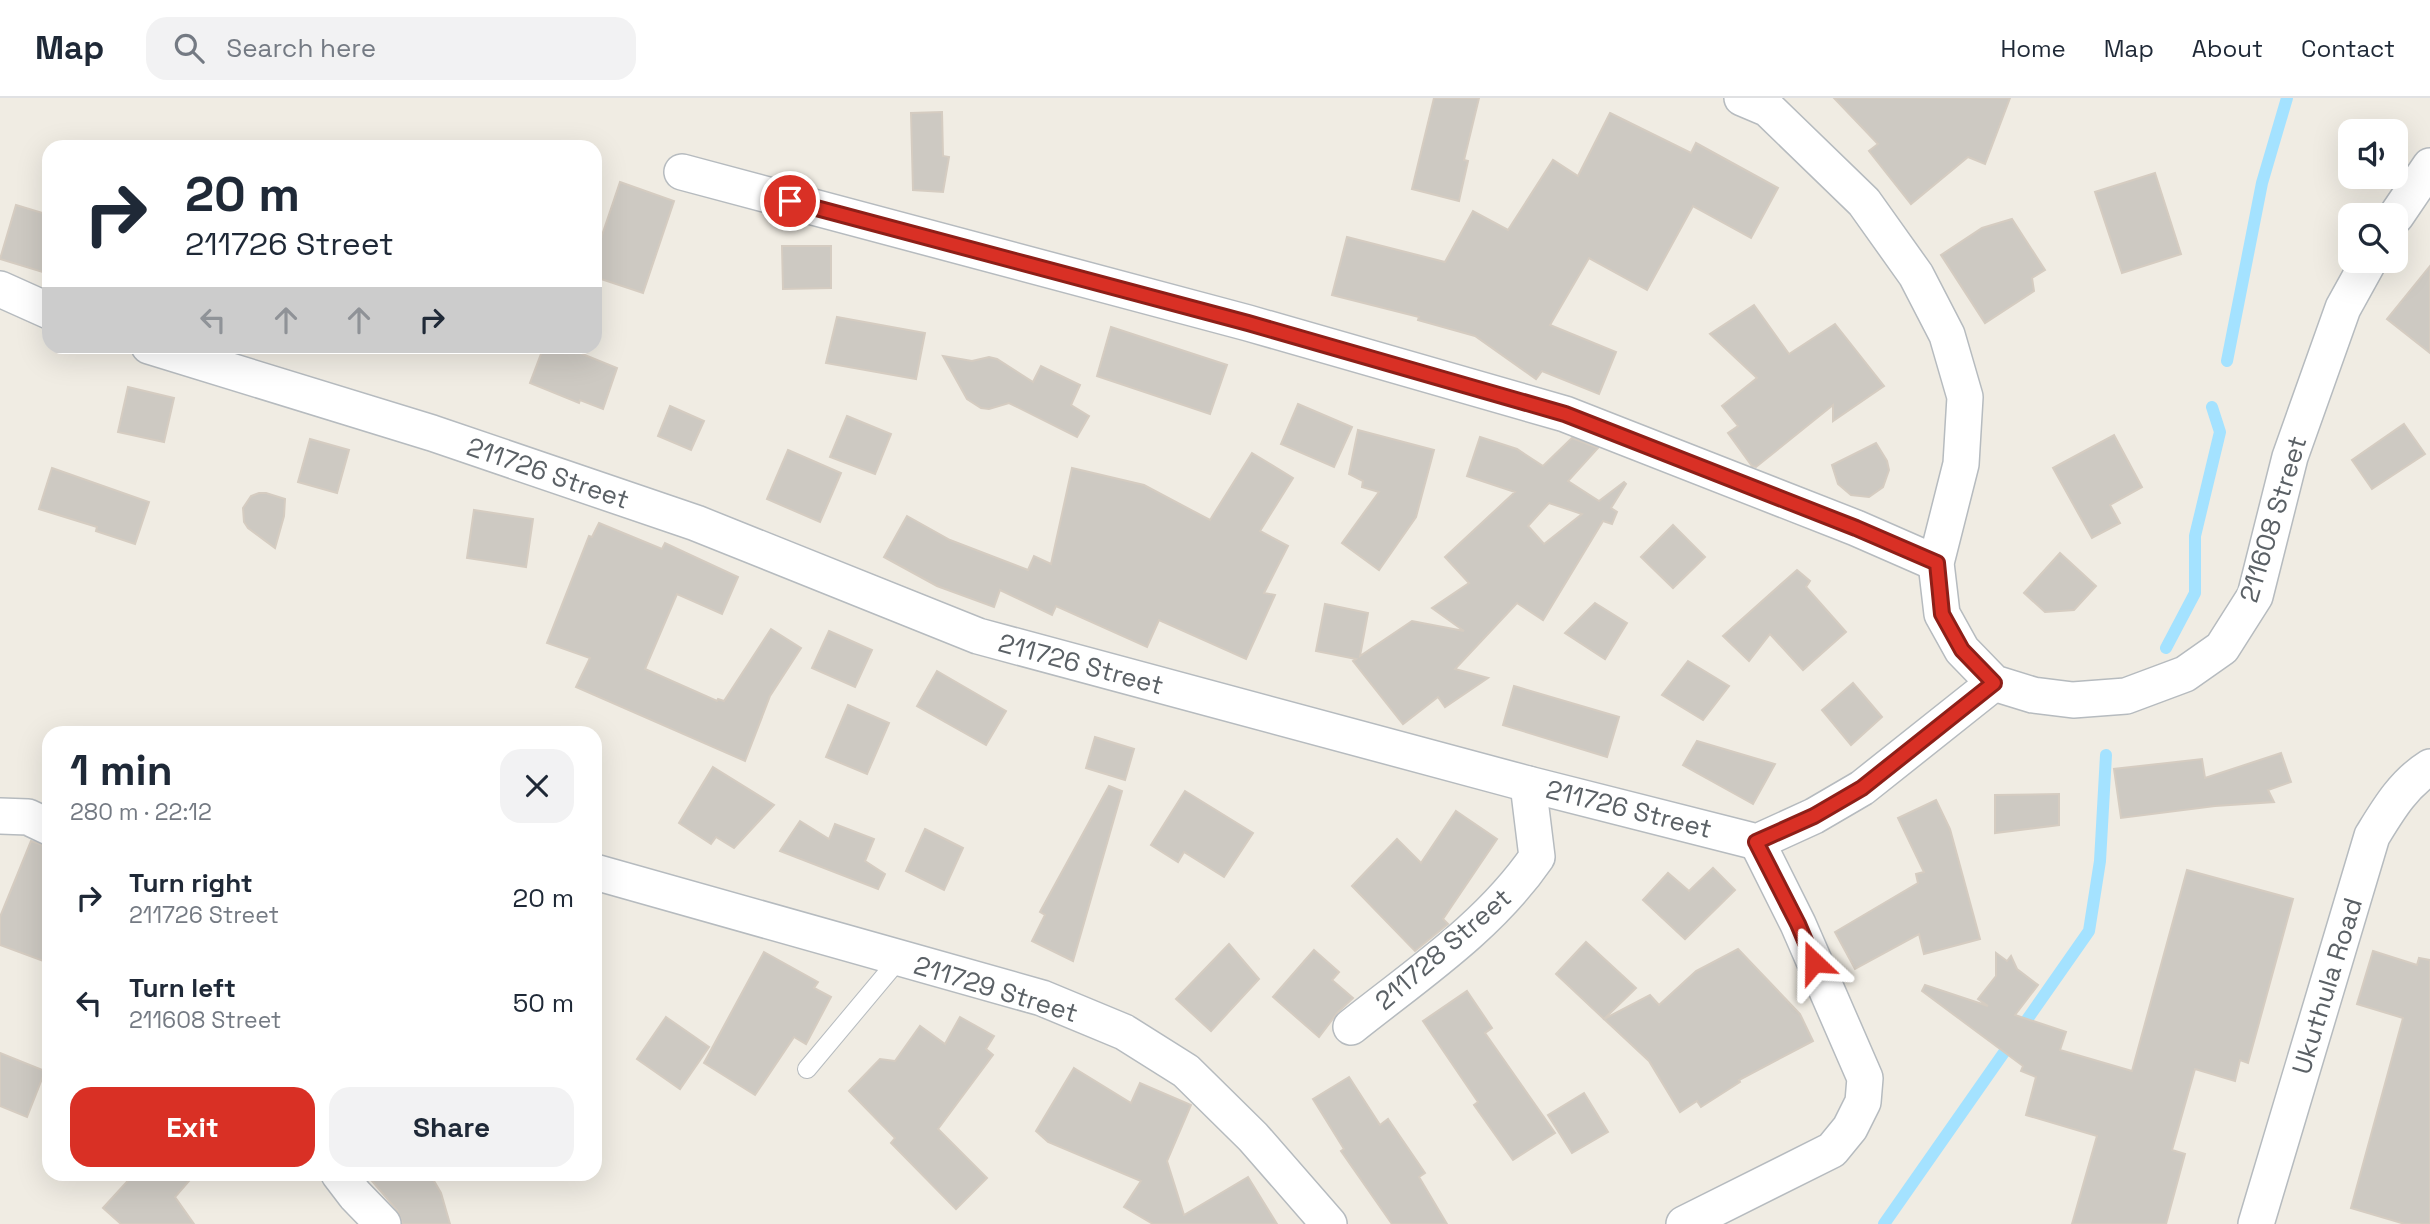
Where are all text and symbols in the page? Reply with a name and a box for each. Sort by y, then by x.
search box [146,17,636,80]
text: Map [35,27,104,69]
icon: search [170,29,208,67]
text: Search here [226,31,376,65]
text: Home [2000,33,2066,64]
text: Map [2104,33,2154,64]
text: About [2192,33,2263,64]
text: Contact [2301,33,2395,64]
map controls [2338,119,2408,273]
button: sound [2338,119,2408,189]
text: 20 m [185,163,300,225]
icon: right [70,168,161,259]
pin [760,171,820,231]
icon: arrive [771,182,809,220]
button: search [2338,203,2408,273]
text: 211726 Street [185,224,394,264]
icon: left [194,301,232,339]
icon: ahead [267,301,305,339]
icon: ahead [340,301,378,339]
icon: right [413,301,451,339]
street label: 211726 Street [462,429,634,517]
street label: 211608 Street [2232,432,2314,606]
street label: 211726 Street [995,626,1167,702]
text: 1 min [70,744,173,797]
button: close [500,749,574,823]
street label: 211726 Street [1543,772,1715,846]
text: 280 m · 22:12 [70,797,212,827]
text: Turn right [129,866,253,900]
icon: right [70,879,108,917]
street label: 211728 Street [1368,880,1518,1018]
text: 20 m [513,881,574,915]
street label: Ukuthula Road [2284,894,2370,1078]
text: 211726 Street [129,900,279,930]
position arrow [1777,925,1851,999]
street label: 211729 Street [910,948,1082,1030]
text: Turn left [129,971,236,1005]
icon: left [70,984,108,1022]
text: 50 m [513,986,574,1020]
text: 211608 Street [129,1005,281,1035]
button: Exit [70,1087,315,1167]
button: Share [329,1087,574,1167]

